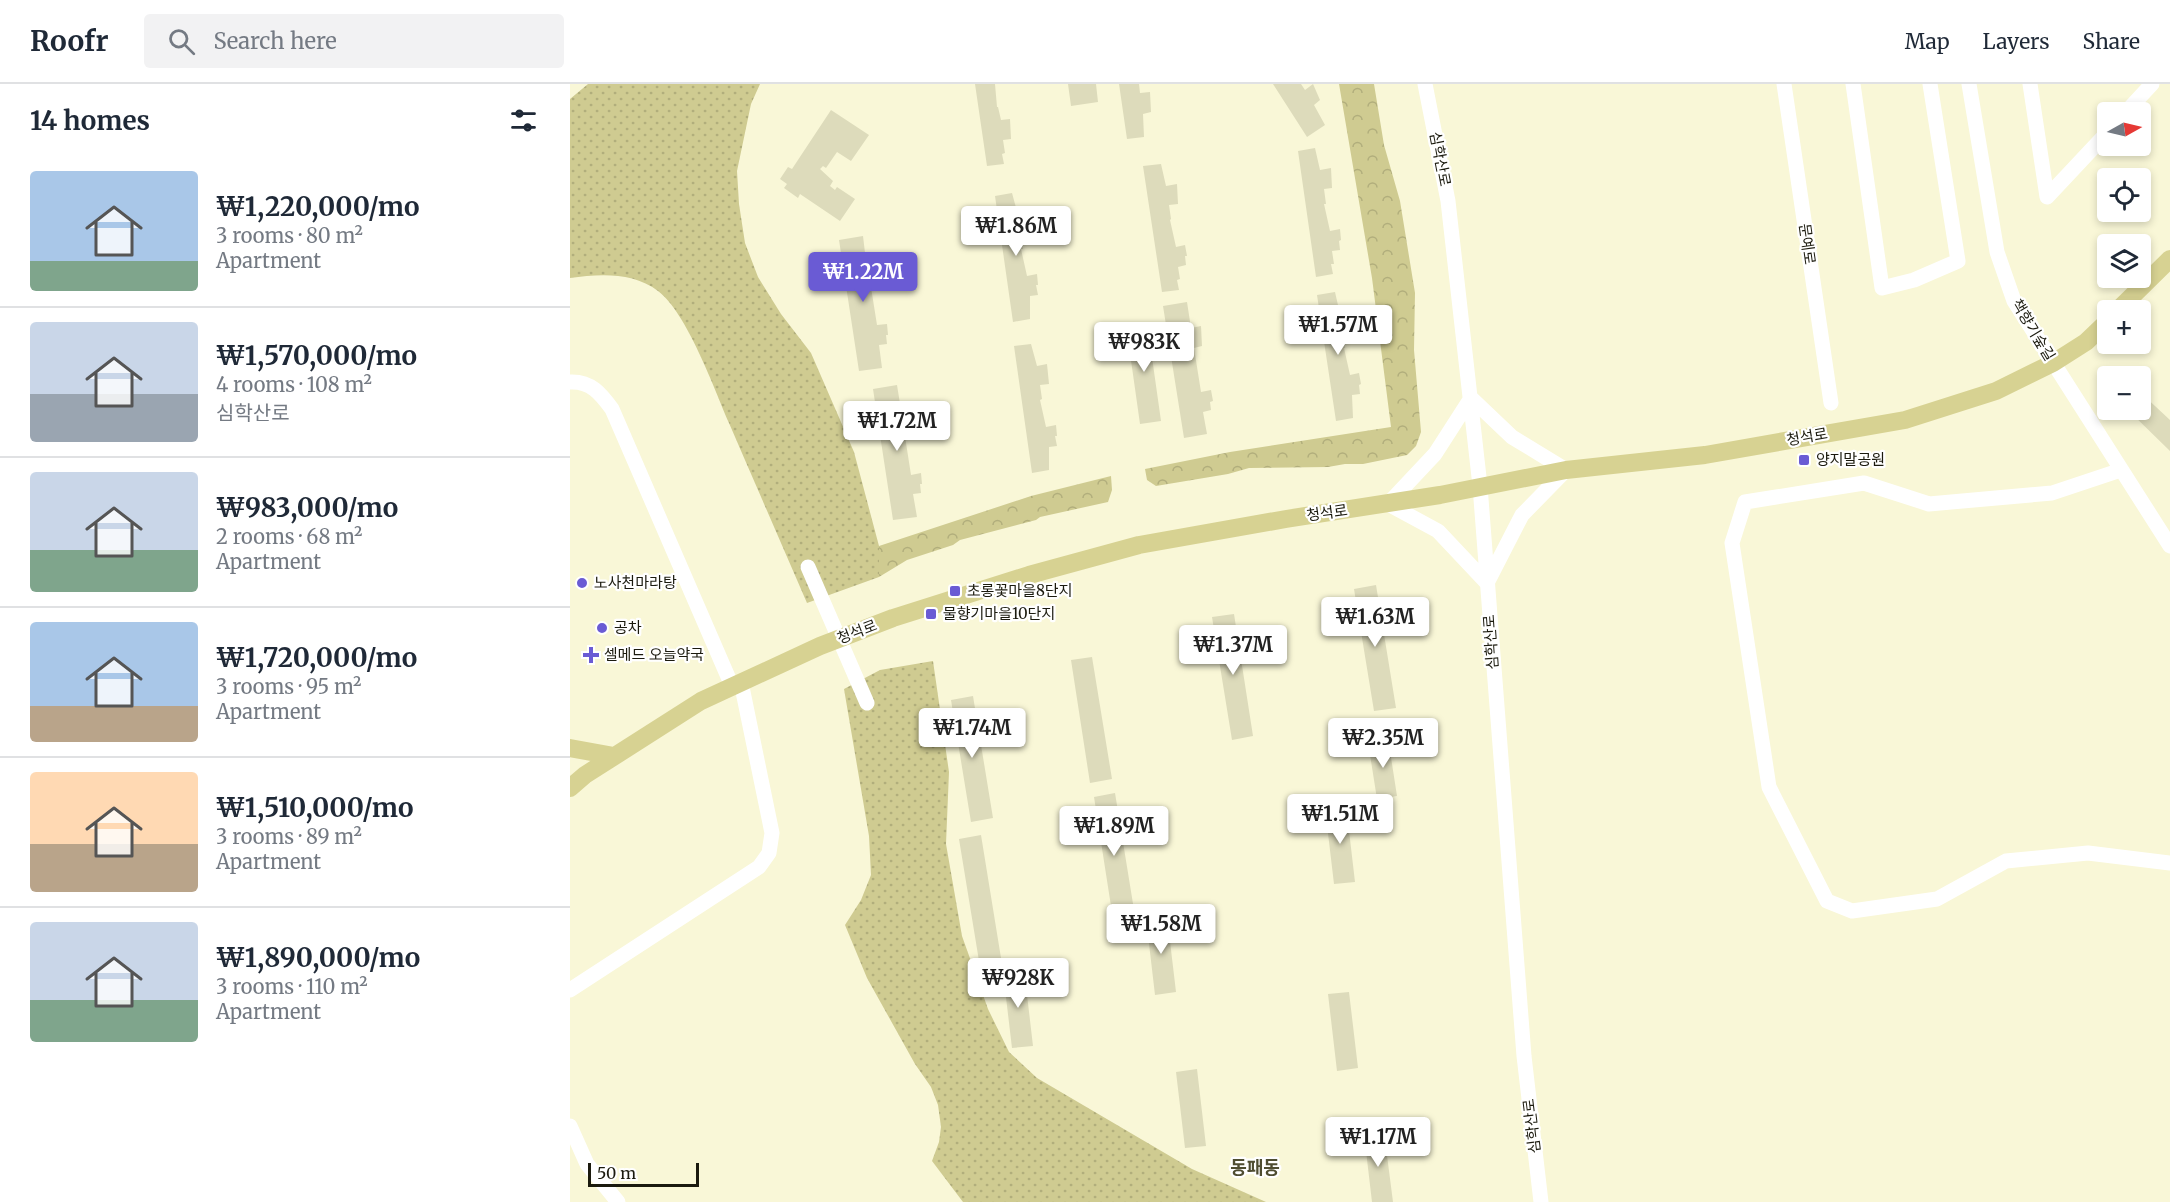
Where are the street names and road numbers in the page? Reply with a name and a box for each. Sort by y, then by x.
street label: 심학산로 [1426,130,1455,188]
street label: 문예로 [1795,222,1820,266]
street label: 책향기숲길 [2008,295,2059,364]
street label: 청석로 [1785,424,1829,449]
street label: 청석로 [1305,500,1349,525]
street label: 심학산로 [1479,614,1502,670]
street label: 청석로 [834,615,880,648]
street label: 심학산로 [1519,1098,1544,1155]

